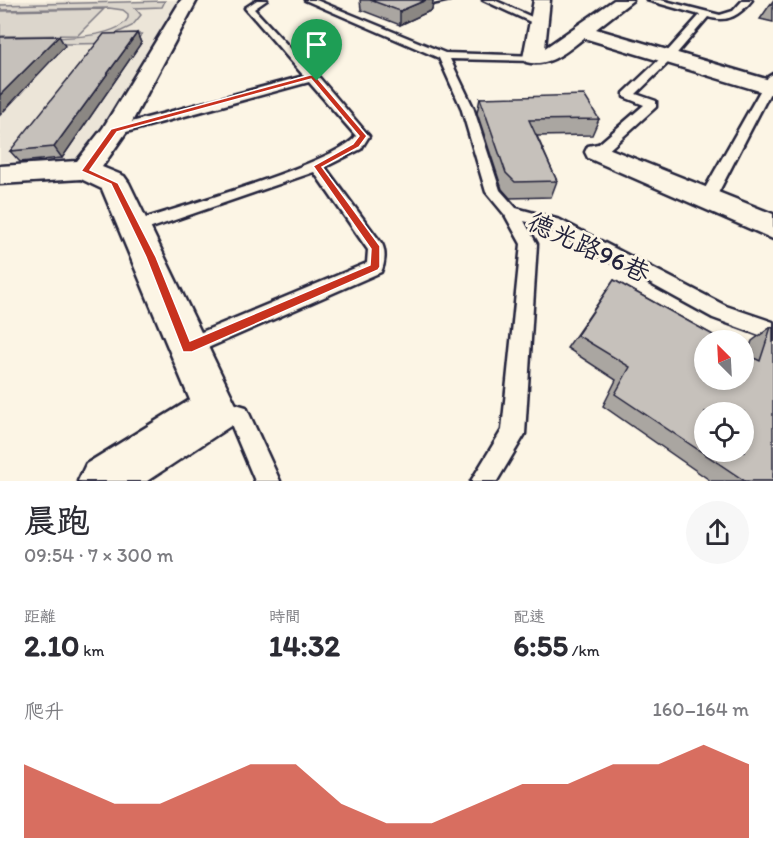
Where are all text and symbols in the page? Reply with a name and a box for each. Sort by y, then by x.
pin [291,19,342,81]
icon: arrive [300,28,333,61]
street label: 德光路96巷 [523,205,655,289]
north arrow [694,330,754,390]
map controls [694,330,754,462]
button: locate [694,402,754,462]
text: 晨跑 [24,501,90,540]
button: share [686,501,749,564]
text: 09:54 · 7 × 300 m [24,543,174,567]
text: 距離 [24,607,56,626]
text: 時間 [269,607,301,626]
text: 配速 [513,607,545,626]
text: 2.10 [24,627,80,664]
text: 14:32 [269,627,340,664]
text: 6:55 [513,627,568,664]
text: km [80,641,104,660]
text: /km [568,641,600,660]
text: 160–164 m [652,697,749,721]
text: 爬升 [24,699,64,723]

